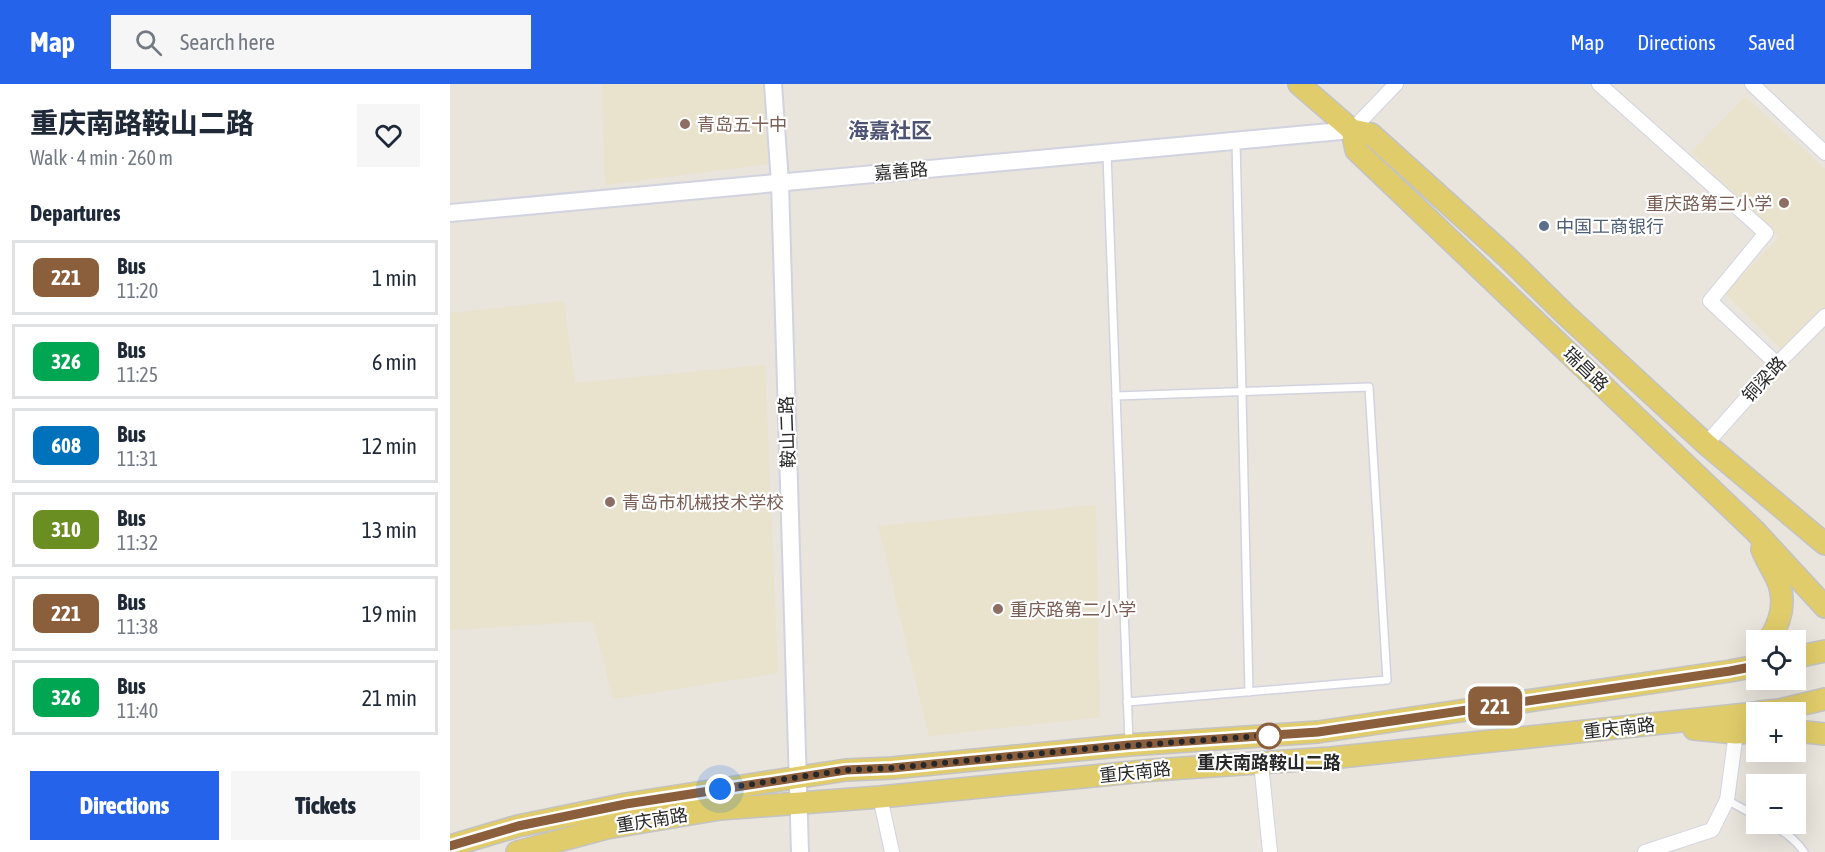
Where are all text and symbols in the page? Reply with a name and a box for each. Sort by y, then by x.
search box [111,15,531,69]
text: Map [30,26,75,58]
icon: search [132,26,165,59]
text: Search here [180,29,275,55]
text: Map [1570,30,1604,54]
text: Directions [1637,30,1716,54]
text: Saved [1749,30,1795,54]
button: heart [357,104,420,167]
text: 重庆南路鞍山二路 [30,107,254,139]
place label: 青岛五十中 [697,114,787,135]
marker: 青岛五十中 [678,117,692,131]
district label: 海嘉社区 [848,118,932,142]
text: Walk · 4 min · 260 m [30,146,173,169]
street label: 嘉善路 [873,158,929,184]
place label: 重庆路第三小学 [1646,193,1772,214]
marker: 重庆路第三小学 [1777,196,1791,210]
text: Departures [30,200,120,226]
place label: 中国工商银行 [1556,216,1664,237]
marker: 中国工商银行 [1537,219,1551,233]
text: Bus [117,253,146,279]
text: 221 [51,265,81,289]
text: 1 min [372,265,417,291]
text: 11:20 [117,279,158,302]
text: Bus [117,337,146,363]
street label: 瑞昌路 [1559,343,1613,395]
text: 326 [51,349,81,373]
text: 6 min [372,349,417,375]
street label: 铜梁路 [1738,352,1790,406]
text: 11:25 [117,363,158,386]
street label: 鞍山二路 [775,396,799,468]
text: Bus [117,421,146,447]
text: 608 [51,433,81,457]
text: 12 min [362,433,417,459]
text: 11:31 [117,447,158,470]
place label: 青岛市机械技术学校 [622,492,784,513]
marker: 青岛市机械技术学校 [603,495,617,509]
text: Bus [117,505,146,531]
text: 310 [51,517,81,541]
text: 13 min [362,517,417,543]
text: 11:32 [117,531,158,554]
text: Bus [117,589,146,615]
place label: 重庆路第二小学 [1010,599,1136,620]
text: 221 [51,601,81,625]
text: 19 min [362,601,417,627]
marker: 重庆路第二小学 [991,602,1005,616]
text: 11:38 [117,615,158,638]
map controls [1746,630,1806,834]
button: locate [1746,630,1806,690]
text: Bus [117,673,146,699]
text: 326 [51,685,81,709]
text: 21 min [362,685,417,711]
line badge: 221 [1460,686,1530,726]
text: 221 [1480,694,1510,718]
text: 11:40 [117,699,158,722]
button: + [1746,702,1806,762]
street label: 重庆南路 [1582,714,1656,742]
marker: 重庆南路鞍山二路 [1256,723,1282,749]
place label: 重庆南路鞍山二路 [1197,752,1341,773]
street label: 重庆南路 [1098,758,1172,786]
button: Directions [30,771,219,840]
button: Tickets [231,771,420,840]
your location [705,774,735,804]
button: − [1746,774,1806,834]
street label: 重庆南路 [615,804,689,836]

